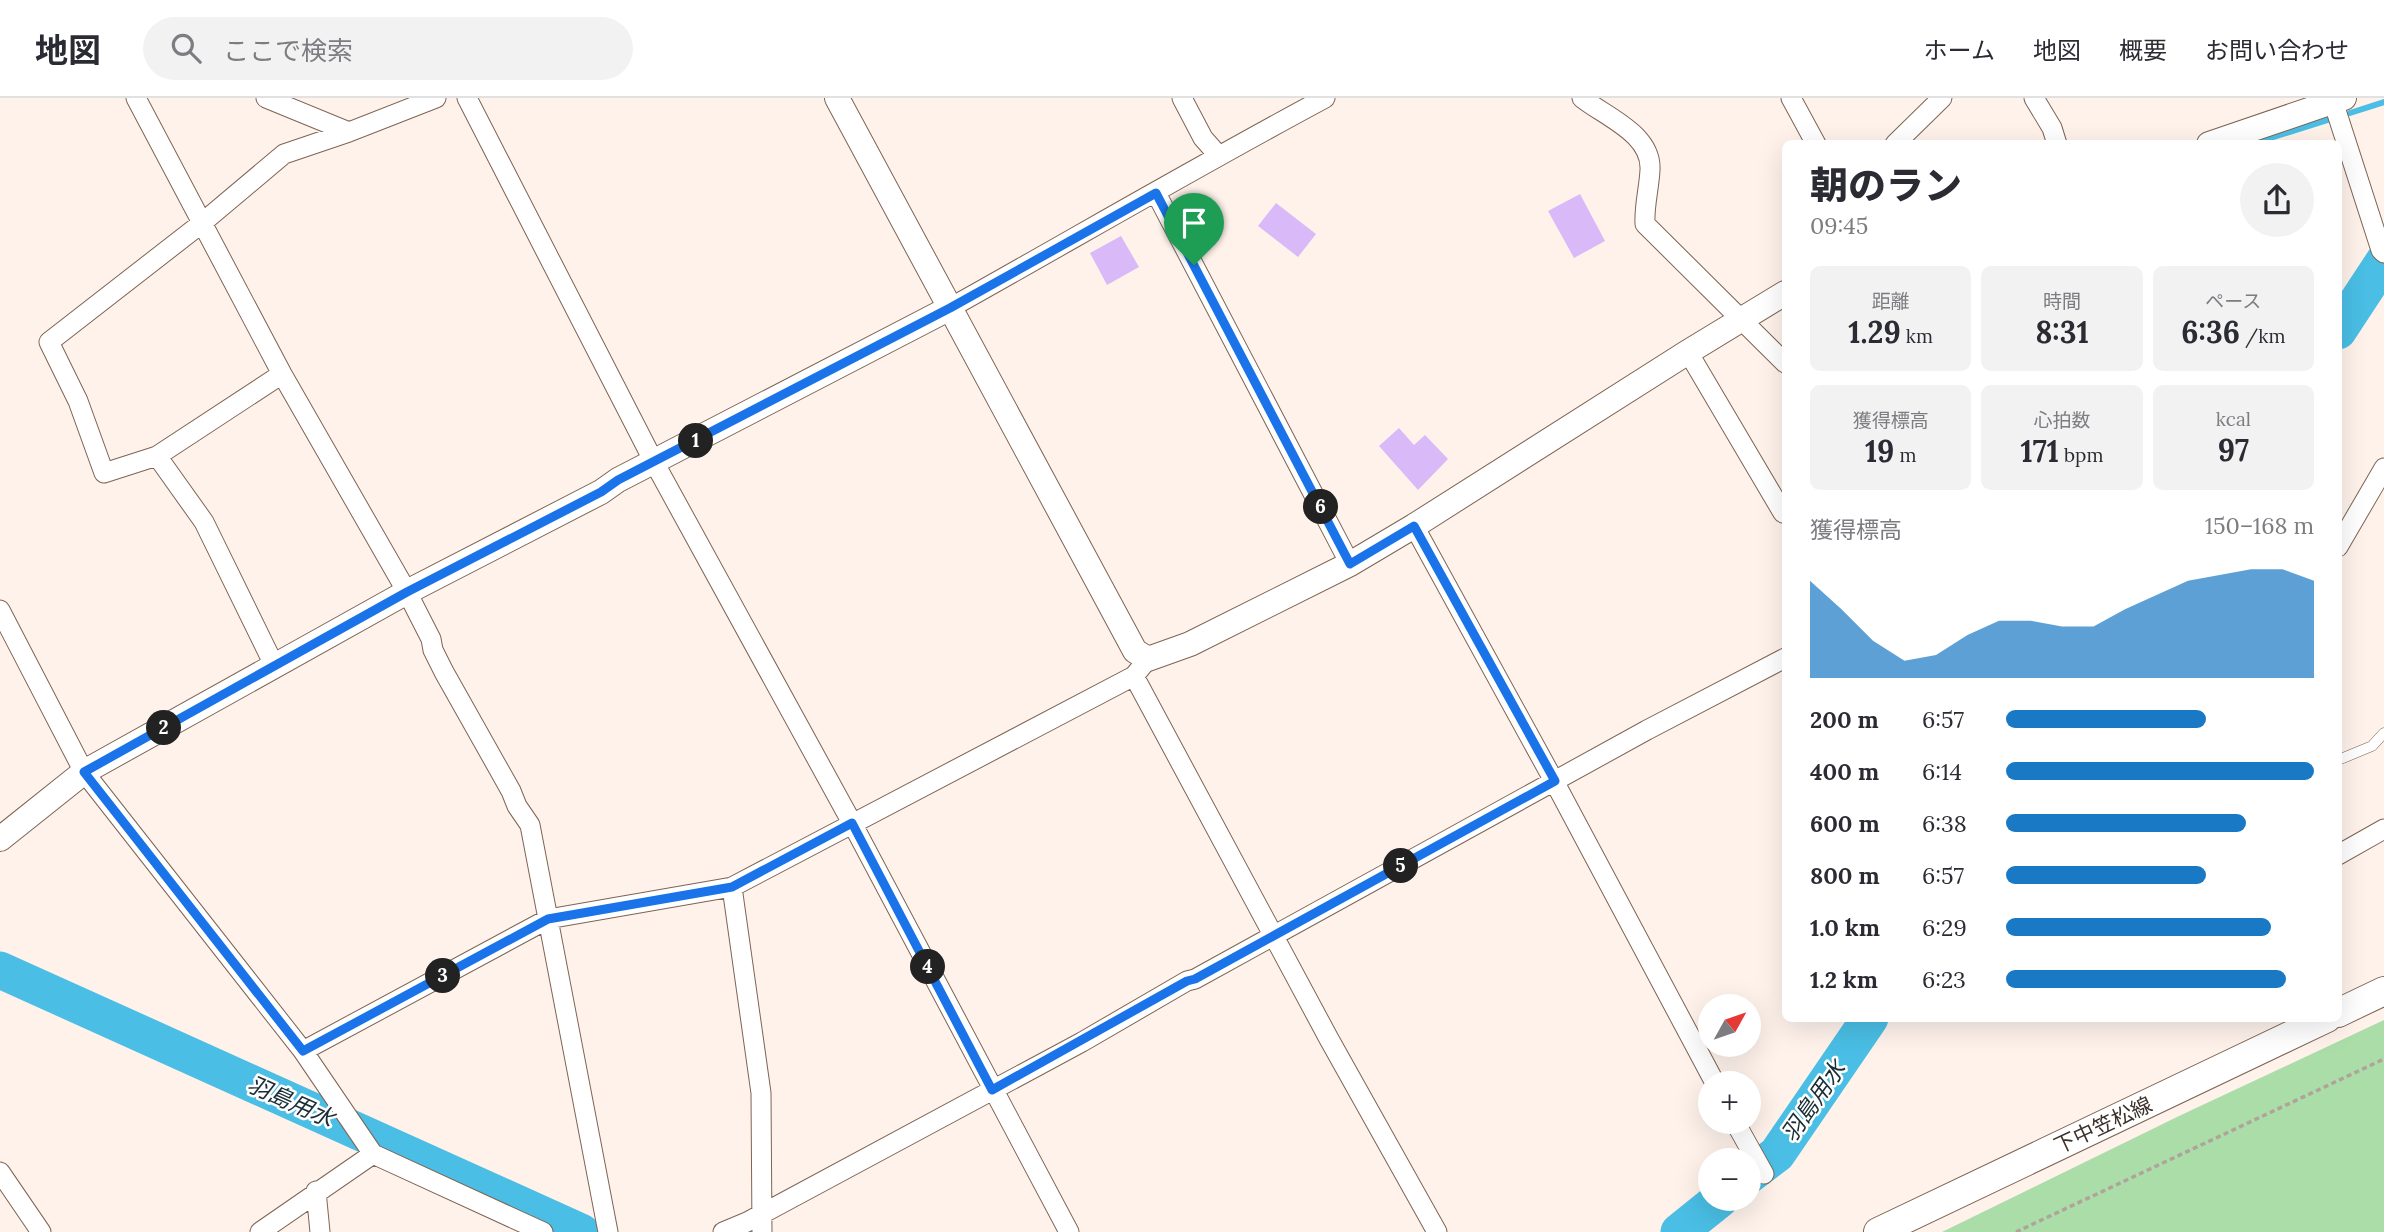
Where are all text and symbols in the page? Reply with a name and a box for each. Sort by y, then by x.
search box [143,17,633,80]
text: 地図 [35,29,101,71]
icon: search [167,29,205,67]
text: ここで検索 [223,34,353,67]
text: ホーム [1924,35,1995,66]
text: 地図 [2033,35,2081,66]
text: 概要 [2119,35,2167,66]
text: お問い合わせ [2205,35,2349,66]
text: 朝のラン [1810,161,1962,209]
button: share [2240,163,2314,237]
pin [1164,193,1224,265]
icon: arrive [1175,204,1213,242]
text: 09:45 [1810,211,1868,240]
text: 距離 [1872,289,1910,313]
text: 時間 [2043,289,2081,313]
text: ペース [2205,289,2261,313]
text: 1.29 [1848,313,1901,351]
text: 8:31 [2035,313,2089,351]
text: 6:36 [2181,313,2240,351]
text: km [1901,324,1933,348]
text: /km [2240,324,2285,348]
text: kcal [2216,407,2251,431]
text: 獲得標高 [1853,408,1929,432]
text: 心拍数 [2033,408,2091,432]
pin: 1 [678,424,714,458]
text: 1 [692,428,699,452]
text: 97 [2218,431,2249,469]
text: 19 [1865,432,1894,470]
text: 171 [2021,432,2059,470]
text: m [1894,443,1916,467]
text: bpm [2059,443,2103,467]
pin: 6 [1304,490,1338,524]
text: 6 [1315,494,1326,518]
text: 150–168 m [2205,511,2314,540]
text: 獲得標高 [1810,515,1902,544]
text: 200 m [1810,705,1879,734]
text: 6:57 [1922,705,1964,734]
pin: 2 [146,710,182,746]
text: 2 [158,715,169,739]
text: 400 m [1810,757,1879,786]
text: 6:14 [1922,757,1962,786]
text: 600 m [1810,809,1880,838]
text: 6:38 [1922,809,1967,838]
pin: 5 [1384,848,1418,884]
text: 5 [1395,853,1406,877]
text: 800 m [1810,861,1880,890]
text: 6:57 [1922,861,1964,890]
text: 1.0 km [1810,913,1880,942]
text: 6:29 [1922,913,1967,942]
pin: 4 [911,950,946,984]
text: 4 [922,954,933,978]
pin: 3 [426,958,460,994]
text: 3 [437,963,448,987]
text: 1.2 km [1810,965,1878,994]
text: 6:23 [1922,965,1966,994]
north arrow [1698,994,1760,1057]
map controls [1698,994,1761,1211]
water label: 羽島用水 [1775,1053,1853,1147]
water label: 羽島用水 [243,1069,342,1134]
button: + [1698,1071,1761,1134]
street label: 下中笠松線 [2050,1091,2156,1159]
button: − [1698,1148,1761,1211]

